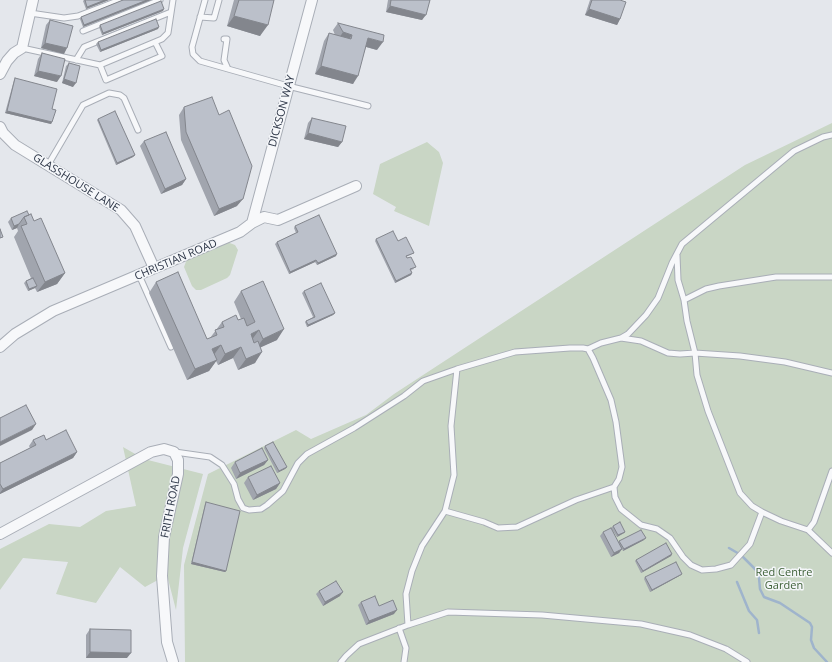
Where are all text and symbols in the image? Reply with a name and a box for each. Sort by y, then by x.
street label: DICKSON WAY [266,74,298,148]
street label: GLASSHOUSE LANE [30,151,122,215]
street label: CHRISTIAN ROAD [133,237,219,283]
street label: FRITH ROAD [159,475,183,539]
park label: Red Centre Garden [756,566,812,592]

